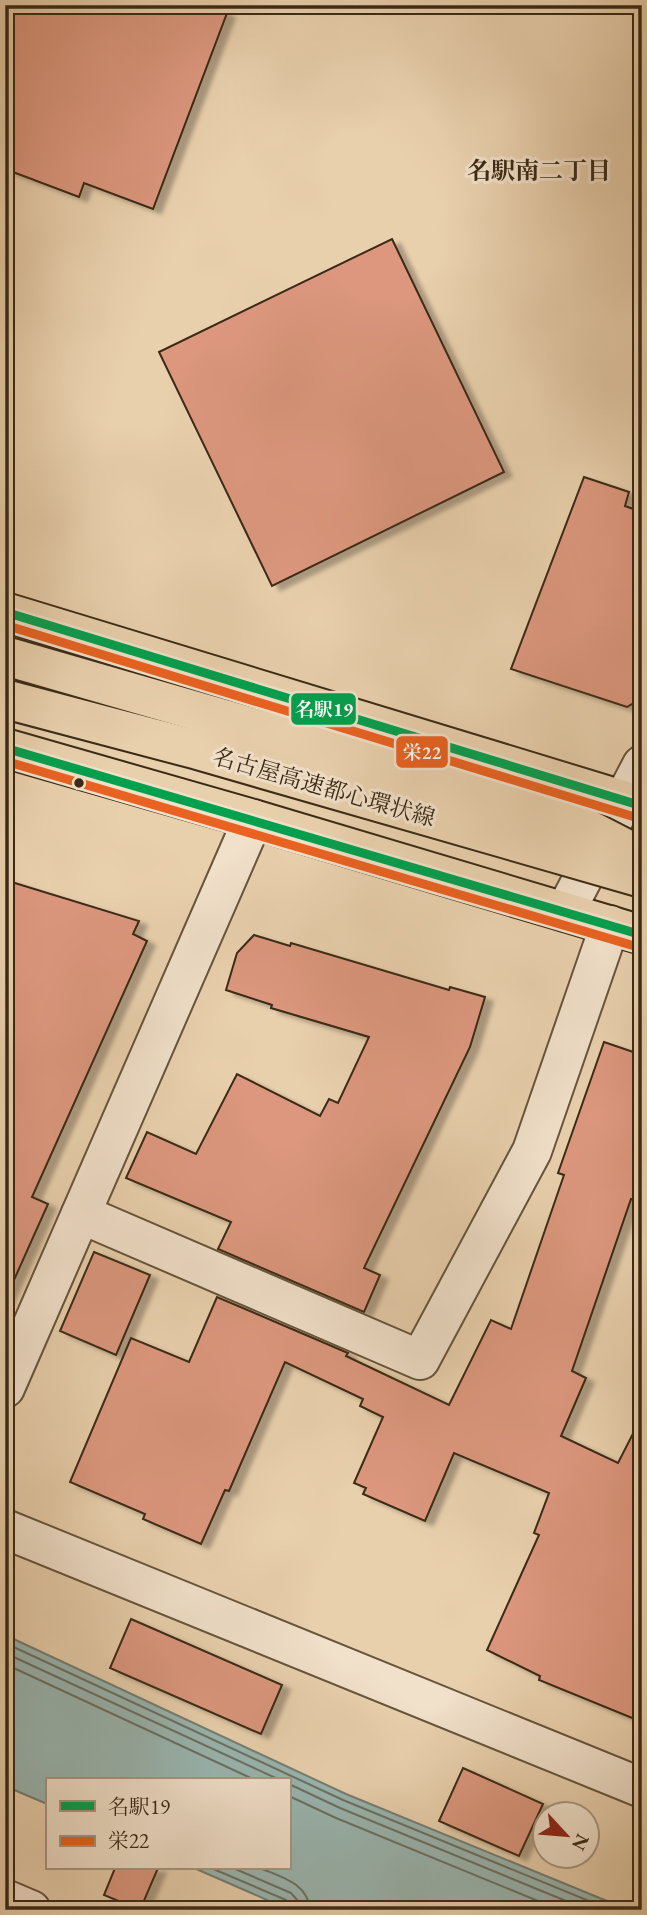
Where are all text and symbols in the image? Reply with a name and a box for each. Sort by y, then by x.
district label: 名駅南二丁目 [467,155,611,186]
line badge: 名駅19 [290,692,357,726]
text: 名駅19 [295,697,353,722]
line badge: 栄22 [395,735,449,769]
text: 栄22 [402,740,442,765]
street label: 名古屋高速都心環状線 [209,741,439,833]
unlabelled marker [72,776,86,790]
legend [46,1778,290,1870]
text: 名駅19 [108,1793,170,1820]
north arrow [532,1800,602,1870]
text: 栄22 [108,1827,149,1854]
text: N [566,1830,595,1855]

